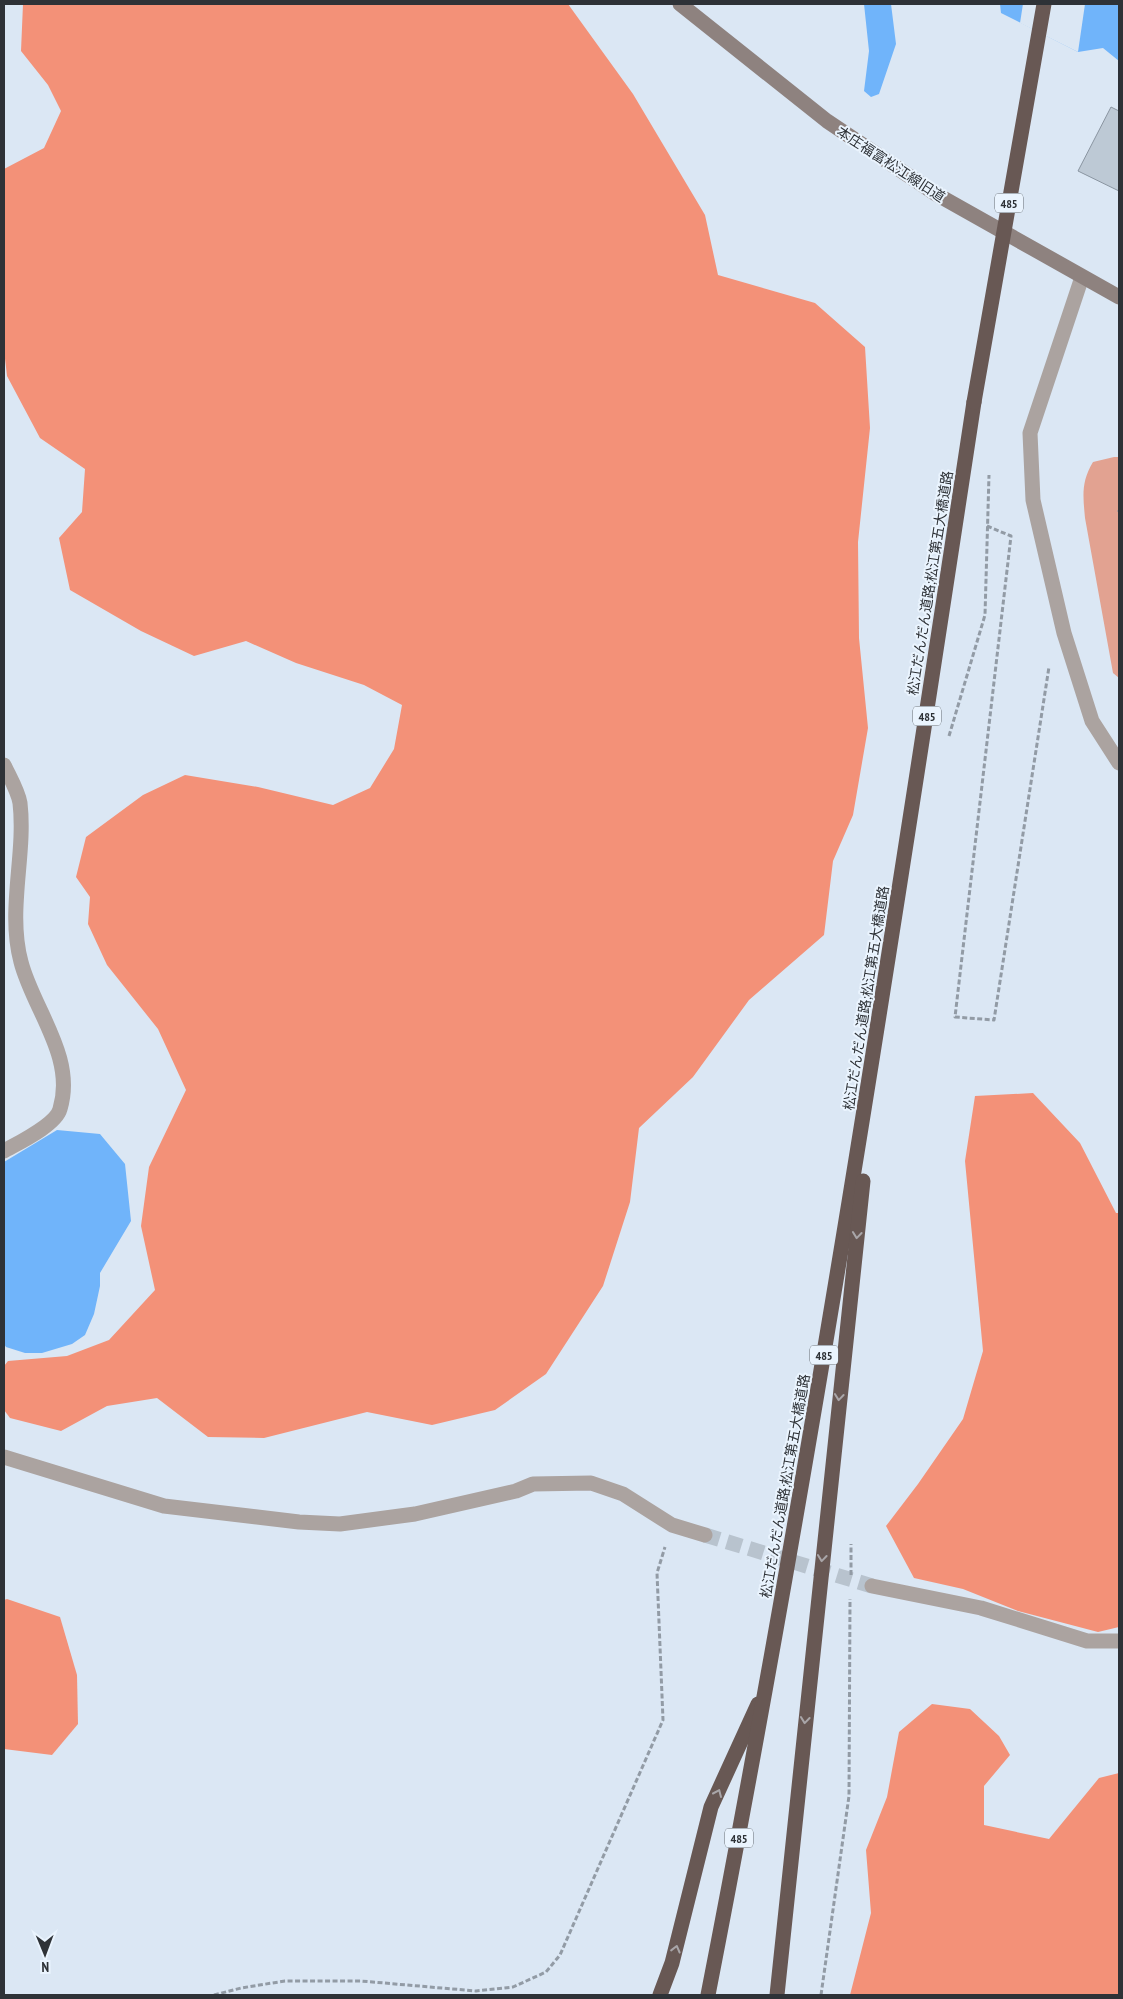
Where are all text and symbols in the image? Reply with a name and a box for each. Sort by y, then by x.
street label: 本庄福富松江線旧道 [833,122,949,206]
road number: 485 [995,194,1023,212]
street label: 松江だんだん道路;松江第五大橋道路 [903,469,957,697]
road number: 485 [913,706,941,726]
street label: 松江だんだん道路;松江第五大橋道路 [839,884,893,1112]
one-way arrow [852,1232,863,1240]
road number: 485 [810,1346,838,1364]
street label: 松江だんだん道路;松江第五大橋道路 [756,1373,814,1599]
one-way arrow [834,1393,845,1401]
one-way arrow [817,1555,828,1563]
one-way arrow [800,1716,811,1724]
one-way arrow [711,1789,722,1798]
road number: 485 [725,1829,753,1848]
north arrow [20,1929,70,1979]
one-way arrow [670,1945,681,1954]
text: N [41,1958,49,1976]

